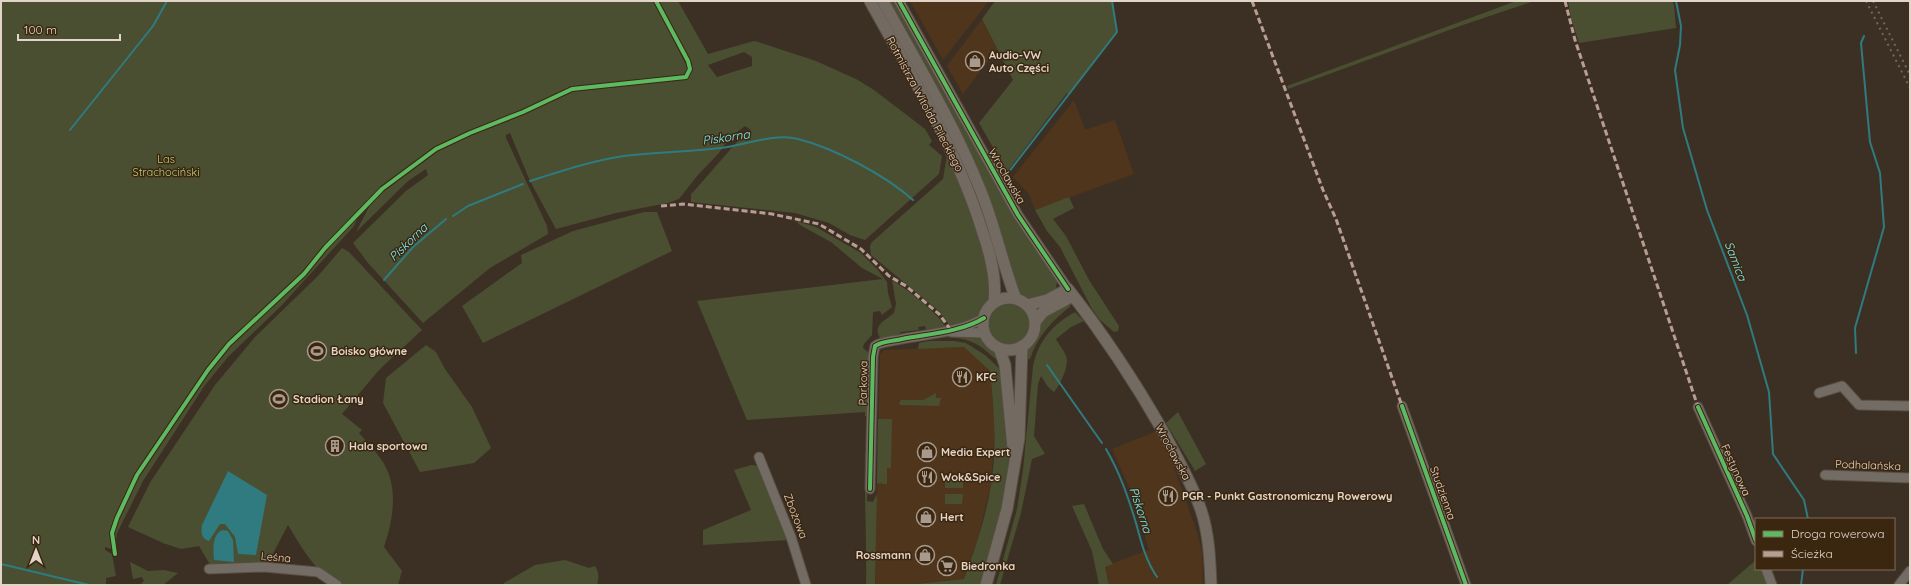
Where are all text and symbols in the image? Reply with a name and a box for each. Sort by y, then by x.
scale bar [18,16,120,42]
text: 100 m [24,22,57,37]
street label: Rotmistrza Witolda Pileckiego [883,34,967,174]
place label: Audio-VW Auto Części [989,48,1049,75]
shop icon: Audio-VW Auto Części [964,50,986,72]
water label: Piskorna [701,126,751,148]
street label: Wrocławska [985,146,1029,206]
park label: Las Strachociński [132,152,200,179]
water label: Piskorna [386,220,431,264]
water label: Samica [1722,239,1751,284]
sports icon: Boisko główne [306,340,328,362]
place label: Boisko główne [331,344,408,358]
street label: Parkowa [856,361,870,405]
restaurant icon: KFC [951,366,973,388]
place label: KFC [976,370,996,384]
sports icon: Stadion Łany [268,388,290,410]
place label: Stadion Łany [293,392,364,406]
street label: Wrocławska [1152,421,1194,483]
building icon: Hala sportowa [324,435,346,457]
place label: Hala sportowa [349,439,427,453]
shop icon: Media Expert [916,441,938,463]
street label: Festynowa [1718,442,1754,498]
place label: Media Expert [941,445,1010,459]
street label: Podhalańska [1835,457,1901,473]
street label: Studzienna [1427,464,1459,522]
restaurant icon: Wok&Spice [916,466,938,488]
place label: Wok&Spice [941,470,1001,484]
water label: Piskorna [1127,485,1156,536]
restaurant icon: PGR - Punkt Gastronomiczny Rowerowy [1157,485,1179,507]
place label: PGR - Punkt Gastronomiczny Rowerowy [1182,489,1393,503]
street label: Zbożowa [781,491,811,541]
shop icon: Hert [915,506,937,528]
place label: Hert [940,510,964,524]
legend [1755,518,1895,570]
text: Droga rowerowa [1791,526,1885,541]
north arrow [16,530,56,570]
text: N [32,533,40,547]
shop icon: Rossmann [914,544,936,566]
text: Ścieżka [1791,546,1833,561]
place label: Rossmann [856,548,911,562]
street label: Leśna [260,549,292,565]
supermarket icon: Biedronka [936,555,958,577]
place label: Biedronka [961,559,1015,573]

